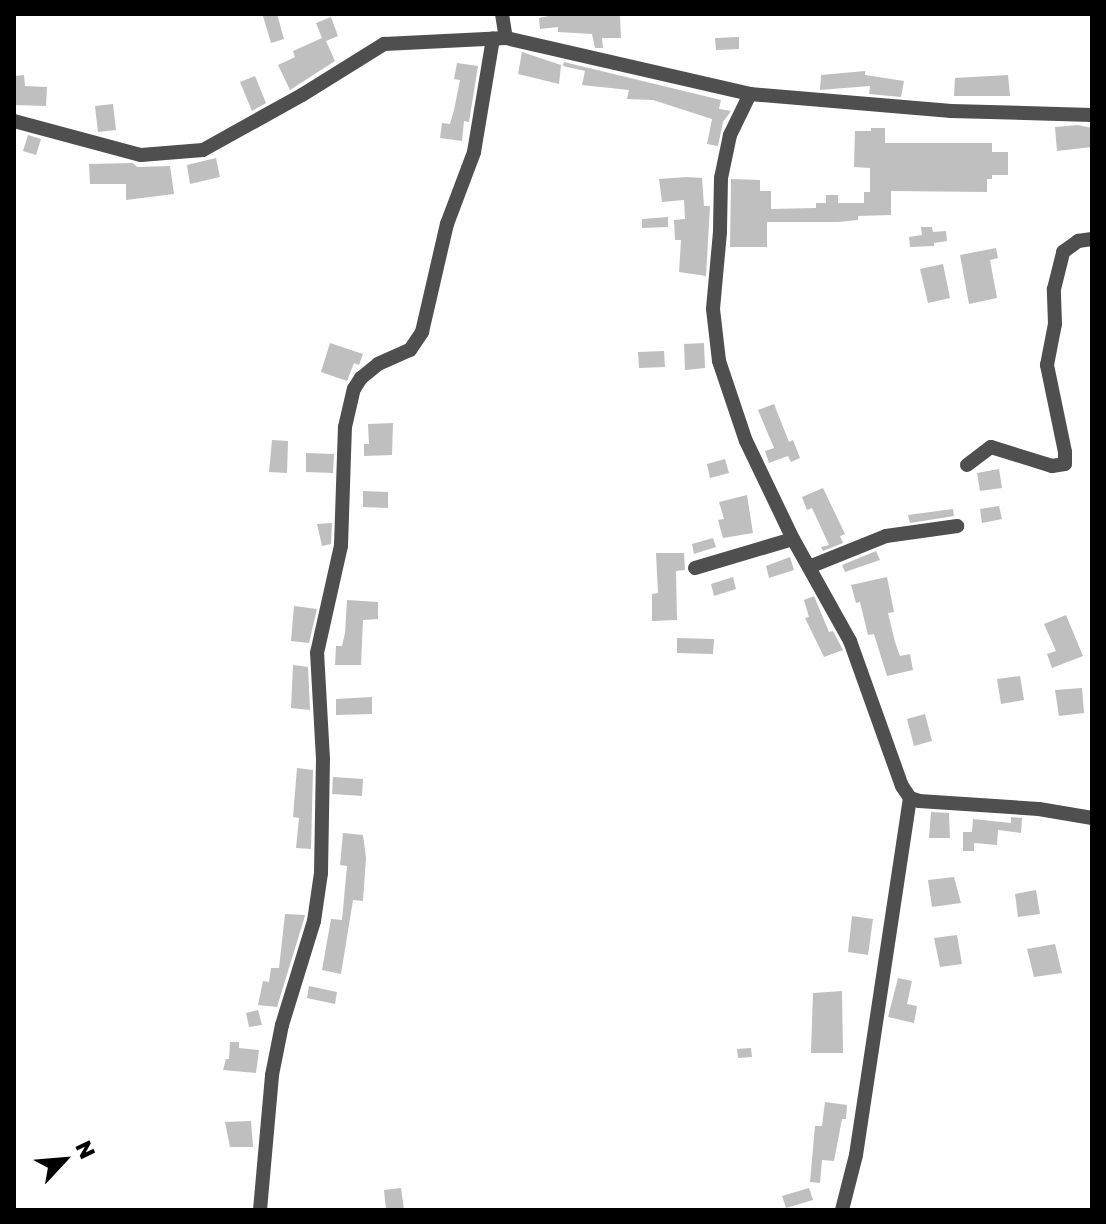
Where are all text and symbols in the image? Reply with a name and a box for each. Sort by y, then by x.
north arrow [24,1120,104,1200]
text: N [70,1136,102,1163]

